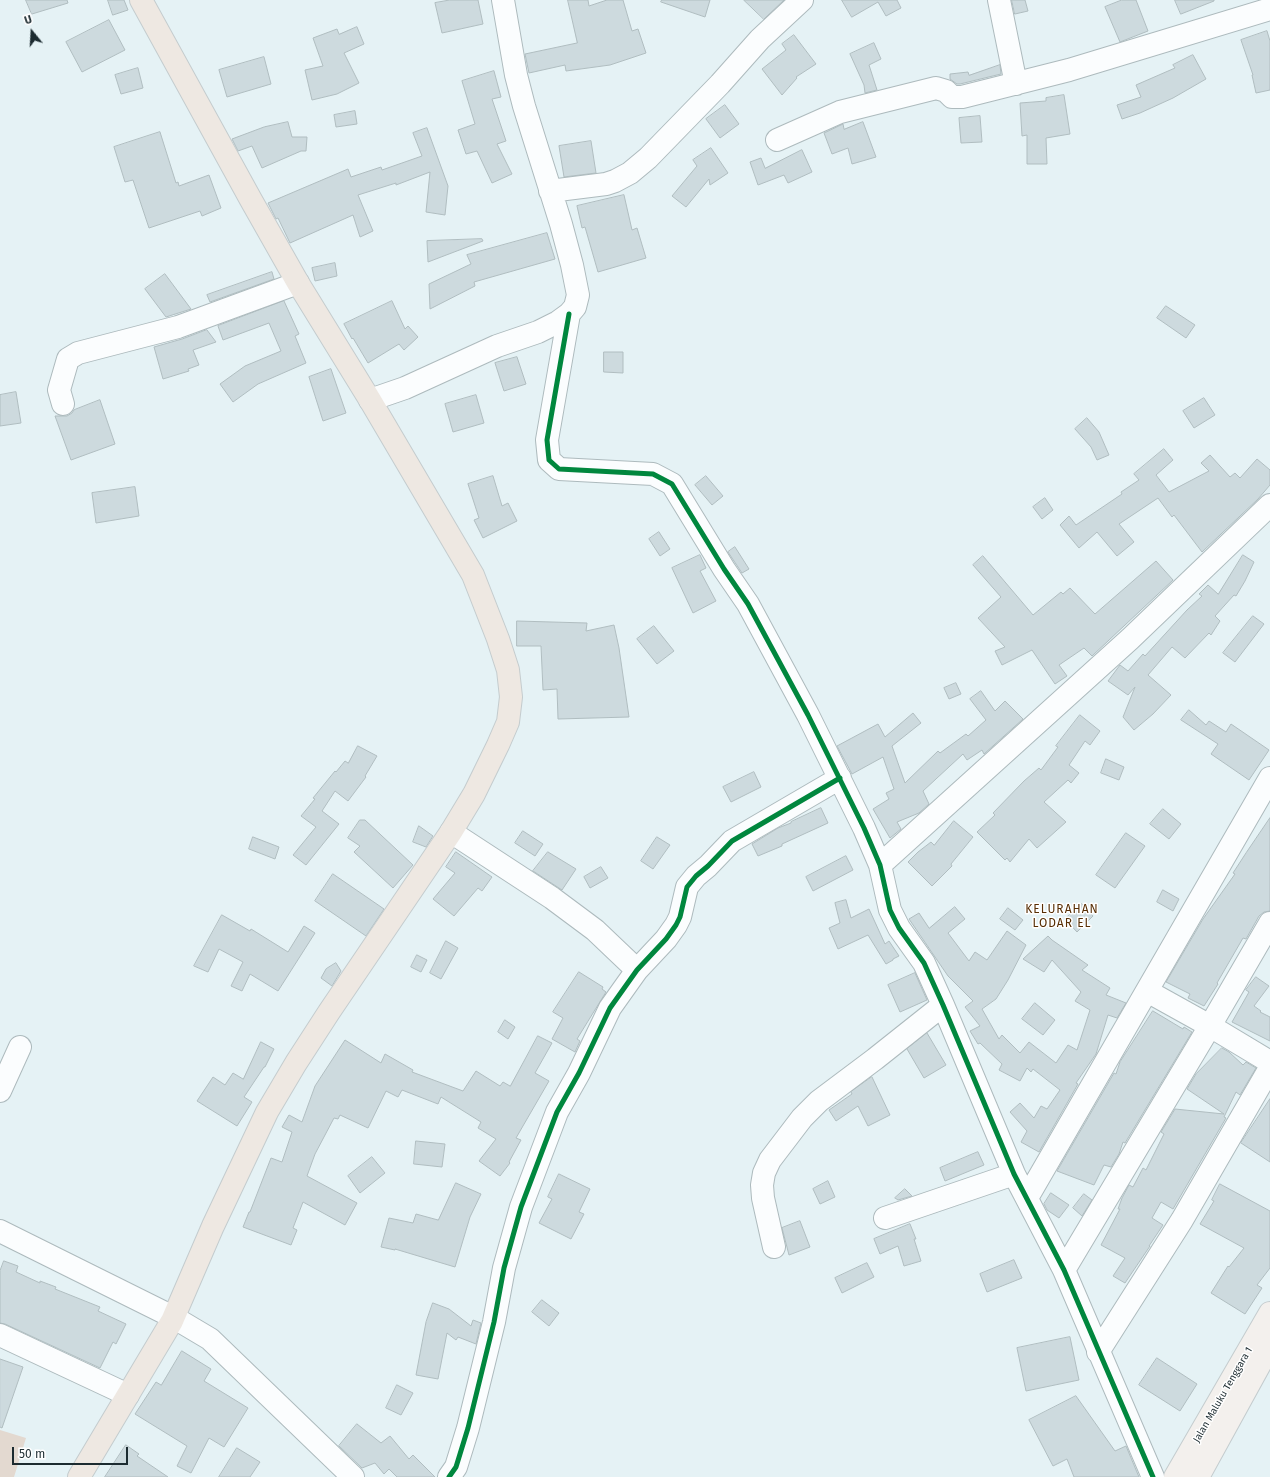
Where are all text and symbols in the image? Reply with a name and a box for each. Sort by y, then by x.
north arrow [12,12,52,52]
text: U [23,13,34,27]
district label: KELURAHAN LODAR EL [1025,903,1099,931]
street label: Jalan Maluku Tenggara 1 [1191,1345,1255,1445]
scale bar [14,1439,130,1465]
text: 50 m [19,1447,45,1461]

